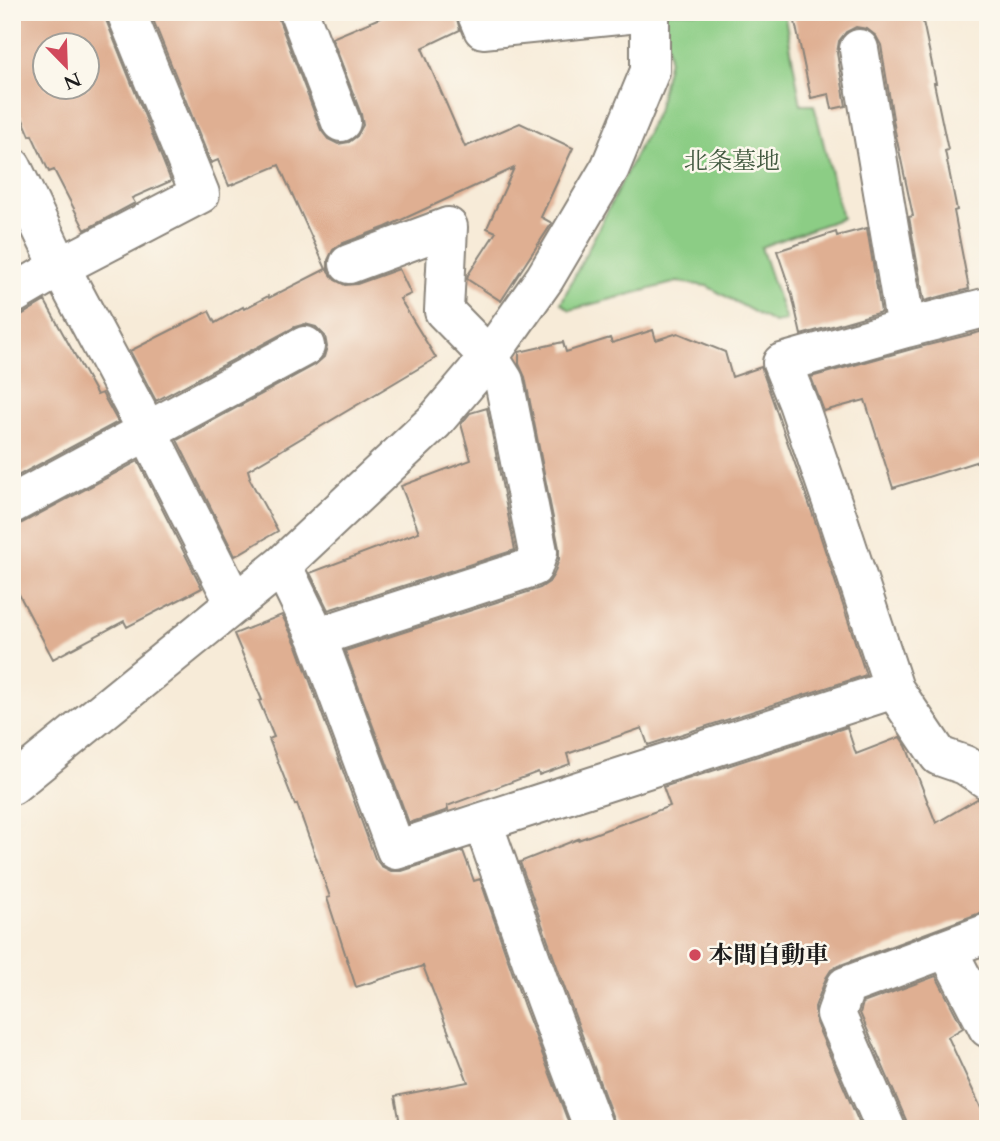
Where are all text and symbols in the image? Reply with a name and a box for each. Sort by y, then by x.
north arrow [32,32,102,102]
text: N [59,66,85,96]
park label: 北条墓地 [684,145,780,178]
place label: 本間自動車 [709,939,829,972]
marker: 本間自動車 [687,947,703,963]

